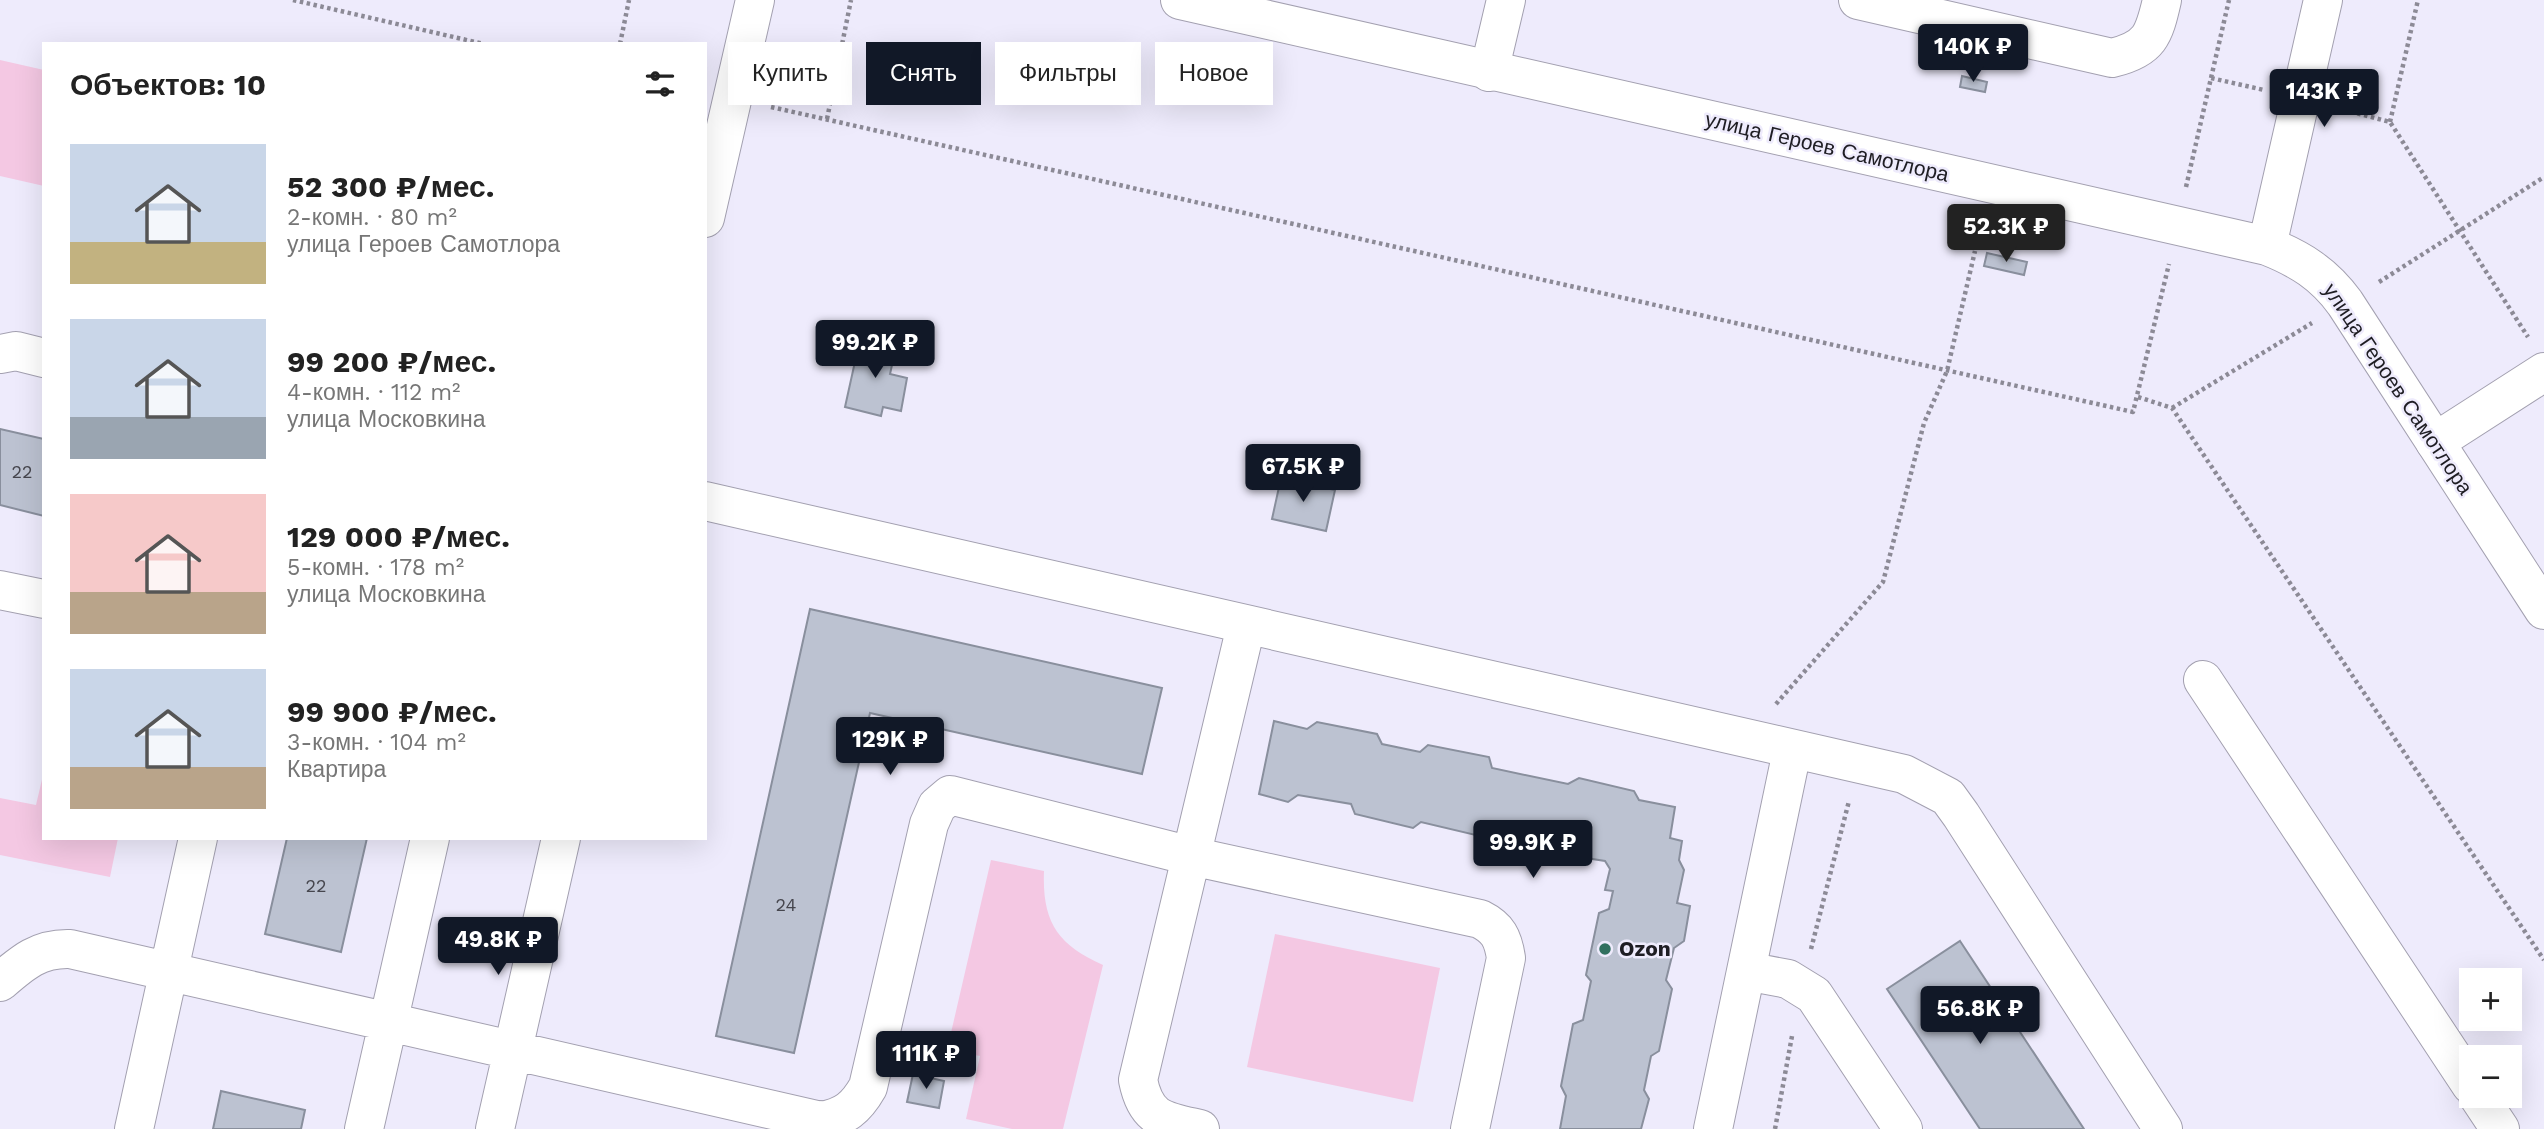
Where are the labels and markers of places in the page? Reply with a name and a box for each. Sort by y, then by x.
pin: 140K ₽ [1916,24,2030,84]
pin: 143K ₽ [2267,69,2381,129]
pin: 52.3K ₽ [1941,204,2071,264]
pin: 99.2K ₽ [810,320,940,380]
pin: 67.5K ₽ [1238,444,1368,504]
pin: 129K ₽ [833,718,947,777]
pin: 99.9K ₽ [1468,820,1598,880]
pin: 49.8K ₽ [433,918,563,977]
place label: Ozon [1619,936,1671,961]
marker: Ozon [1597,941,1613,957]
pin: 56.8K ₽ [1915,986,2045,1046]
pin: 111K ₽ [869,1032,983,1091]

